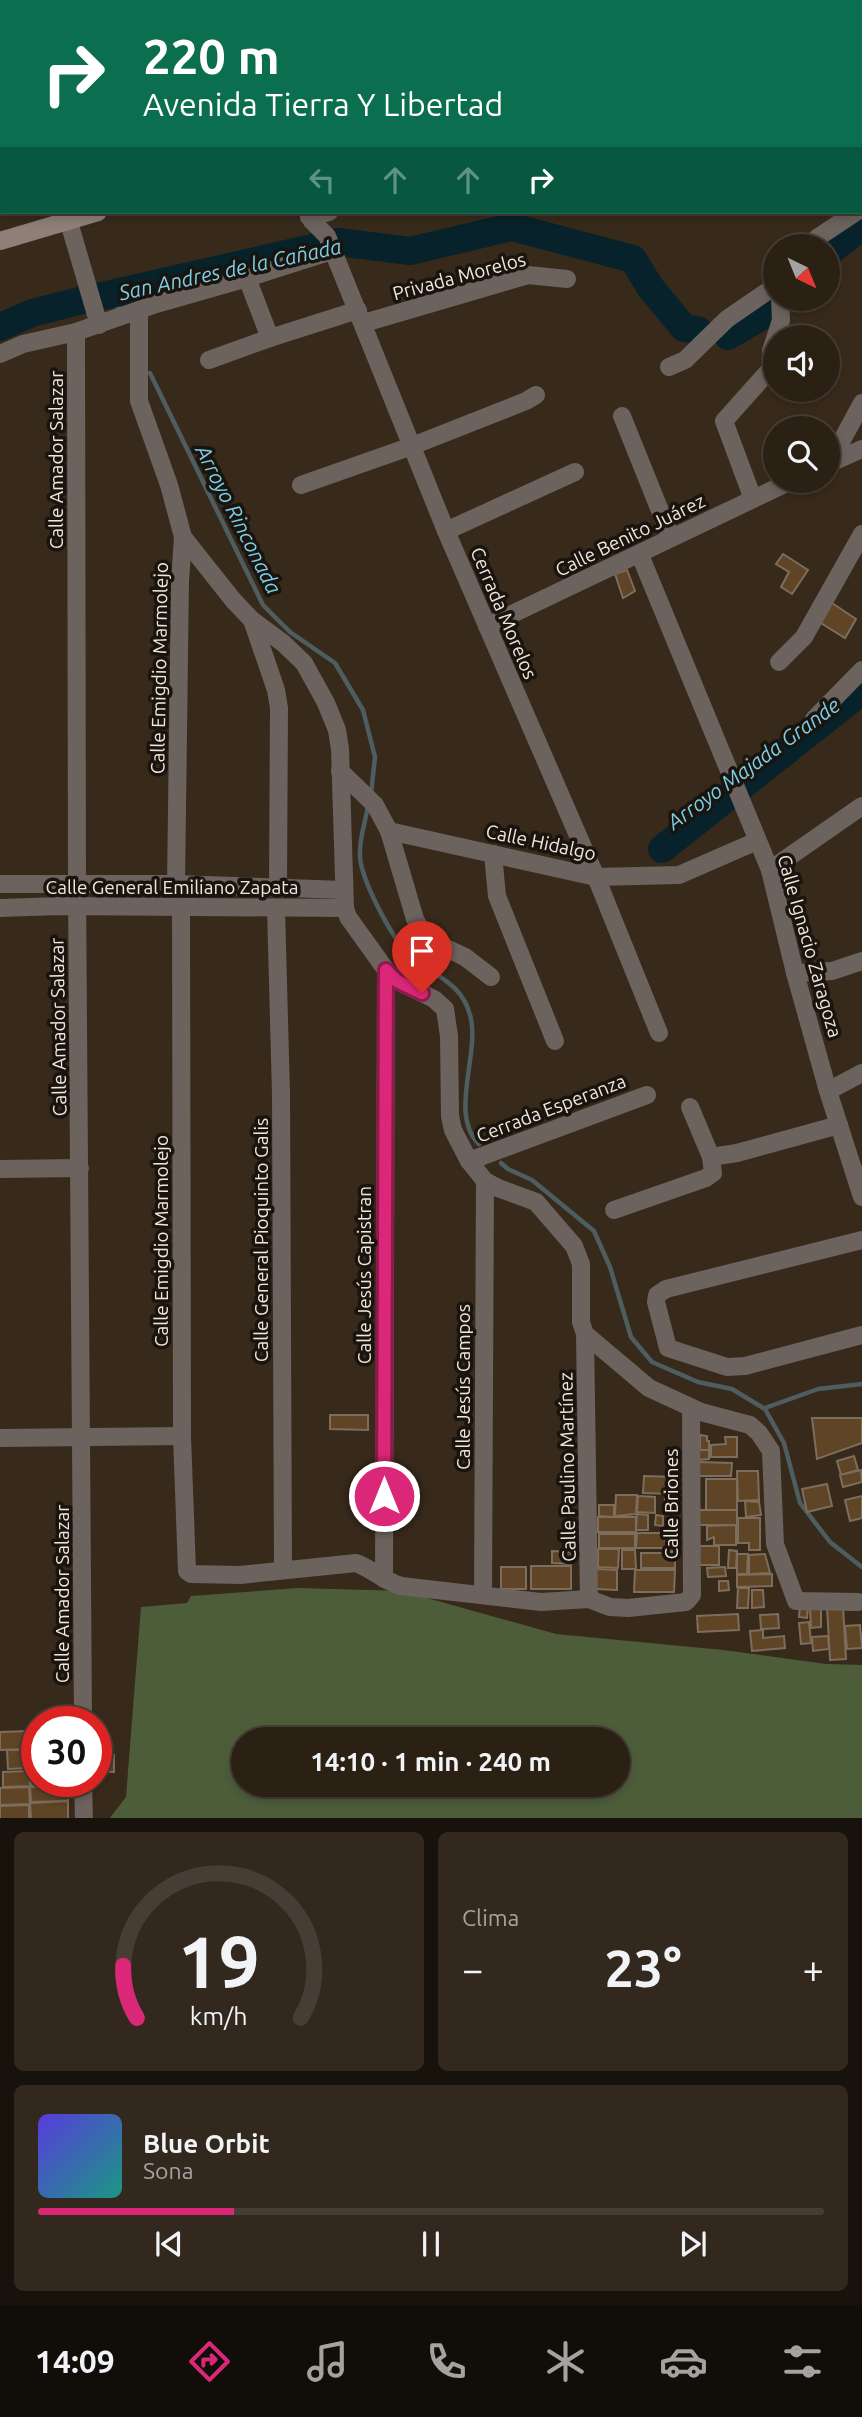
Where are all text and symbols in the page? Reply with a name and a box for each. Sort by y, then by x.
icon: right [28,28,119,119]
text: 220 m [143,28,280,83]
text: Avenida Tierra Y Libertad [143,86,503,122]
icon: left [303,161,341,199]
icon: ahead [376,161,414,199]
icon: ahead [449,161,487,199]
icon: right [522,161,560,199]
water label: San Andres de la Cañada [116,234,343,305]
north arrow [763,234,840,312]
map controls [763,234,840,493]
street label: Privada Morelos [390,248,528,304]
button: sound [763,325,840,402]
street label: Calle Amador Salazar [45,371,67,549]
button: search [763,416,840,493]
water label: Arroyo Rinconada [191,440,287,597]
street label: Calle Benito Juárez [552,489,709,581]
street label: Cerrada Morelos [466,544,542,682]
street label: Calle Emigdio Marmolejo [146,562,172,774]
water label: Arroyo Majada Grande [661,692,844,834]
street label: Calle Hidalgo [484,820,598,864]
street label: Calle Ignacio Zaragoza [773,852,847,1040]
street label: Calle General Emiliano Zapata [46,876,298,898]
pin [392,921,452,993]
icon: arrive [403,932,441,970]
street label: Calle Amador Salazar [45,937,71,1117]
street label: Cerrada Esperanza [473,1069,629,1147]
street label: Calle General Pioquinto Galis [250,1118,272,1362]
street label: Calle Emigdio Marmolejo [150,1135,172,1347]
street label: Calle Jesús Capistran [353,1186,375,1364]
street label: Calle Jesús Campos [452,1304,474,1470]
street label: Calle Paulino Martínez [554,1372,580,1562]
street label: Calle Briones [660,1449,682,1559]
position arrow [347,1459,421,1533]
street label: Calle Amador Salazar [51,1505,73,1683]
speed limit sign: 30 [21,1706,112,1797]
text: 14:10 · 1 min · 240 m [310,1747,551,1776]
text: Clima [462,1905,519,1930]
text: 19 [178,1920,260,2002]
text: 23° [604,1939,682,1997]
text: − [462,1948,483,1990]
text: + [803,1948,824,1990]
text: km/h [190,2001,248,2029]
text: Blue Orbit [143,2129,270,2158]
text: Sona [143,2158,193,2183]
icon: previous [150,2225,188,2263]
icon: pause [412,2225,450,2263]
icon: next [674,2225,712,2263]
icon: directions [185,2337,234,2386]
icon: music [303,2337,352,2386]
icon: phone [422,2337,471,2386]
icon: climate [541,2337,590,2386]
icon: car [659,2337,708,2386]
icon: filters [778,2337,827,2386]
text: 14:09 [35,2343,115,2379]

